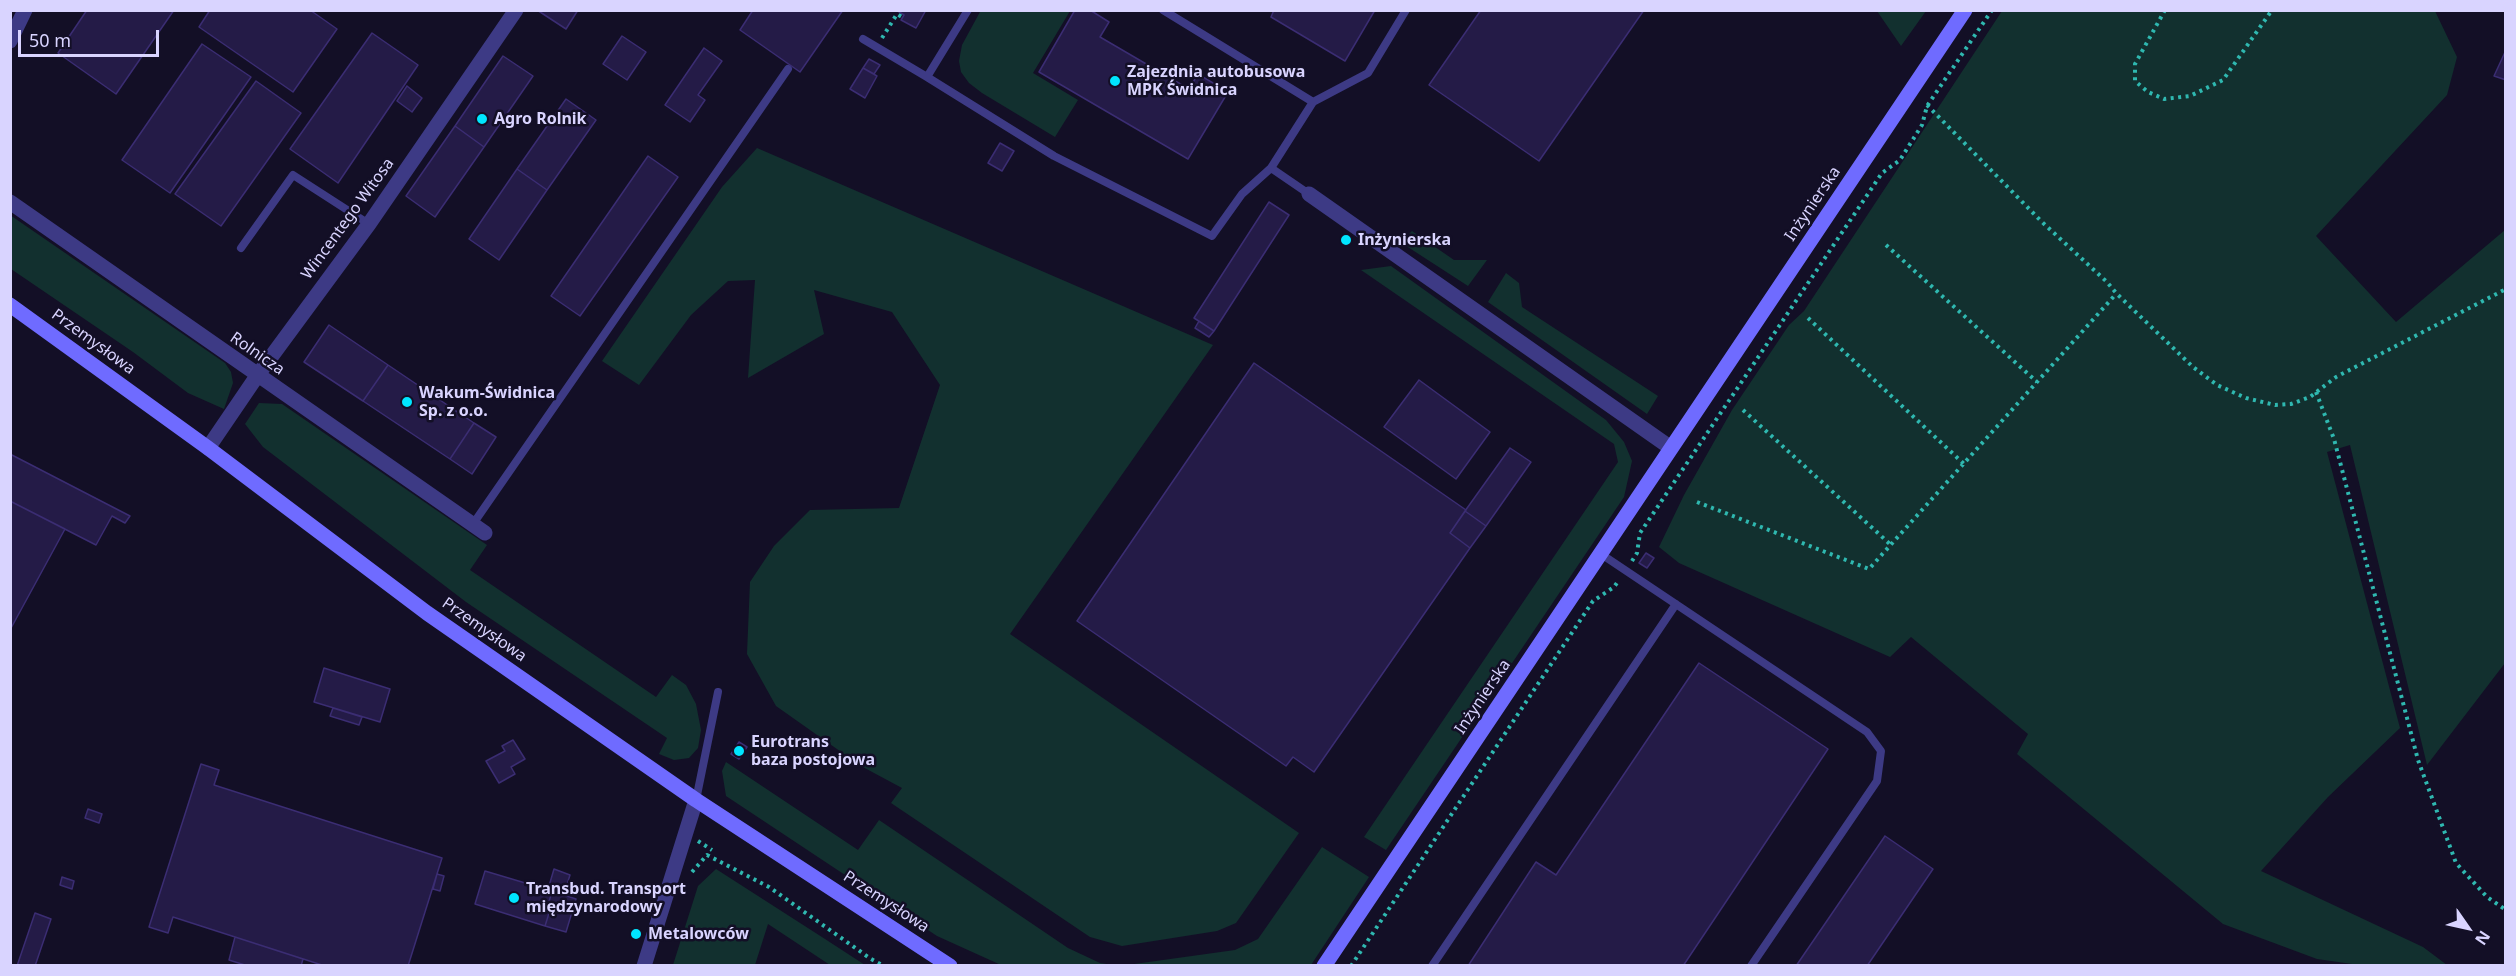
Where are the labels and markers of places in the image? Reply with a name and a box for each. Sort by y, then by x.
place label: Zajezdnia autobusowa MPK Świdnica [1127,62,1305,100]
marker: Zajezdnia autobusowa MPK Świdnica [1108,74,1122,88]
place label: Agro Rolnik [494,109,587,129]
marker: Agro Rolnik [475,112,489,126]
place label: Inżynierska [1358,230,1451,250]
marker: Inżynierska [1339,233,1353,247]
place label: Wakum-Świdnica Sp. z o.o. [419,383,555,421]
marker: Wakum-Świdnica Sp. z o.o. [400,395,414,409]
place label: Eurotrans baza postojowa [751,732,875,770]
marker: Eurotrans baza postojowa [732,744,746,758]
place label: Transbud. Transport międzynarodowy [526,879,686,917]
marker: Transbud. Transport międzynarodowy [507,891,521,905]
place label: Metalowców [648,924,749,944]
marker: Metalowców [629,927,643,941]

